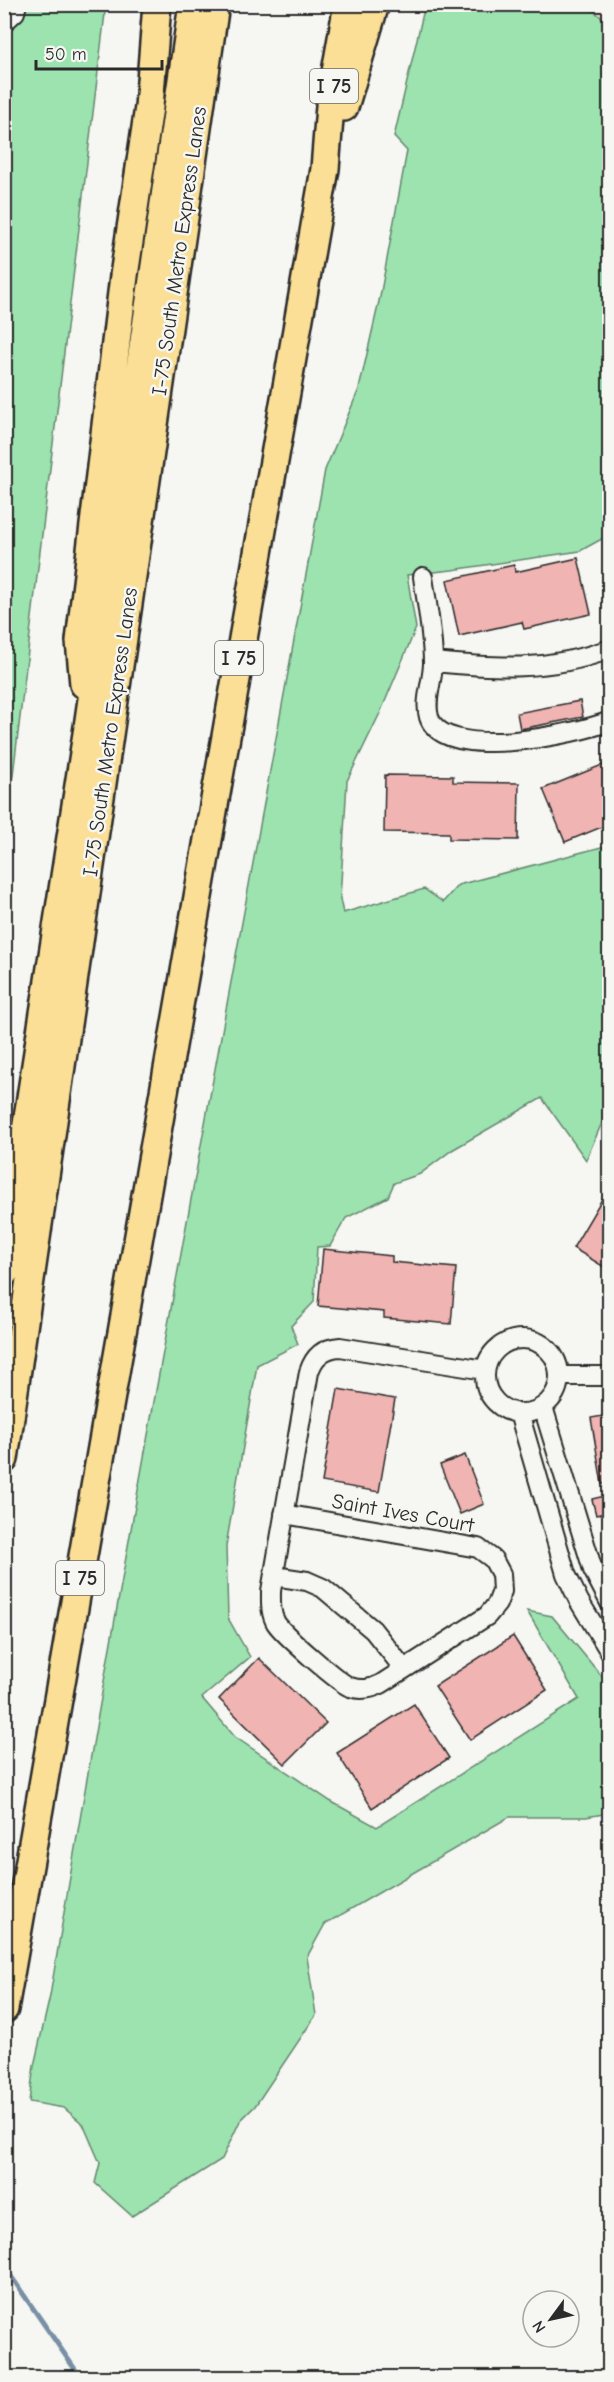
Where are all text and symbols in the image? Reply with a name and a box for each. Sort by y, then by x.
scale bar [36,33,162,71]
text: 50 m [45,44,87,65]
road number: I 75 [310,69,358,103]
street label: I-75 South Metro Express Lanes [147,105,211,397]
street label: I-75 South Metro Express Lanes [78,586,142,878]
road number: I 75 [215,641,263,675]
street label: Saint Ives Court [330,1489,477,1537]
road number: I 75 [56,1561,104,1595]
north arrow [521,2289,581,2349]
text: N [529,2317,550,2336]

